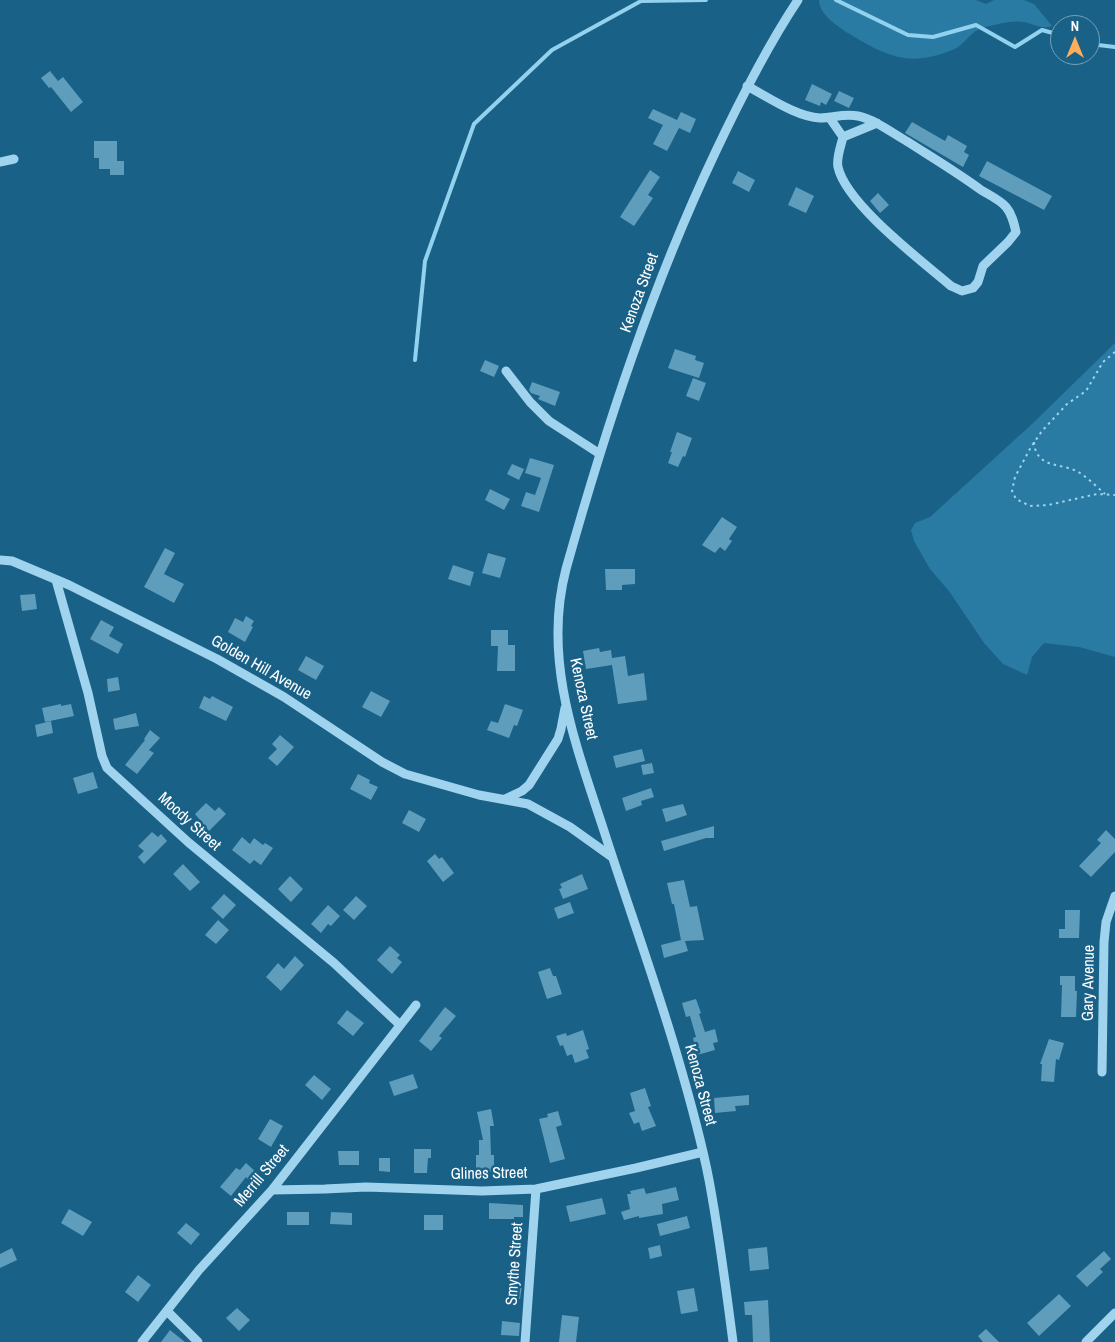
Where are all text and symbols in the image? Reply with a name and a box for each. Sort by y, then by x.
north arrow [1050,15,1100,65]
text: N [1071,17,1079,35]
street label: Kenoza Street [617,251,663,335]
street label: Golden Hill Avenue [207,631,315,705]
street label: Kenoza Street [565,656,601,742]
street label: Moody Street [154,789,224,855]
street label: Gary Avenue [1079,945,1099,1021]
street label: Kenoza Street [680,1042,720,1128]
street label: Merrill Street [231,1141,293,1211]
street label: Glines Street [451,1164,527,1184]
street label: Smythe Street [503,1222,527,1306]

